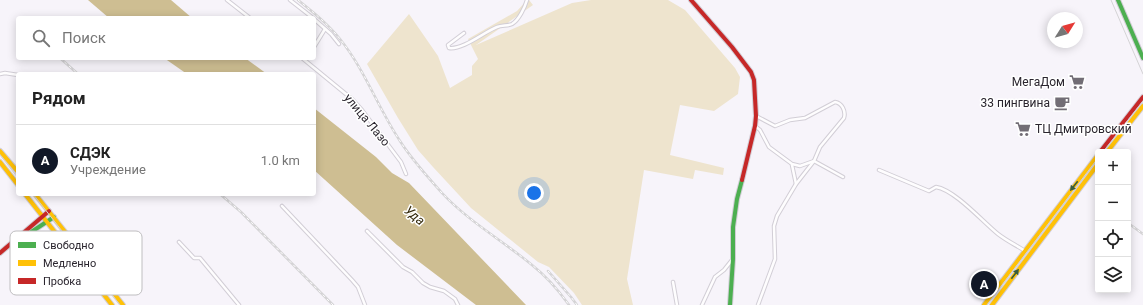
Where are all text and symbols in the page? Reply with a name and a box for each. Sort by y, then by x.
north arrow [1047,12,1083,48]
search box [16,16,316,60]
icon: search [30,27,52,49]
text: Поиск [62,29,106,47]
supermarket icon: МегаДом [1068,73,1086,91]
place label: МегаДом [1012,75,1065,89]
text: Рядом [32,88,86,108]
street label: улица Лазо [341,91,393,149]
cafe icon: 33 пингвина [1053,94,1071,112]
place label: 33 пингвина [980,96,1050,110]
supermarket icon: ТЦ Дмитровский [1014,120,1032,138]
place label: ТЦ Дмитровский [1035,122,1132,136]
text: СДЭК [70,144,110,162]
map controls [1095,149,1131,293]
button: + [1095,149,1131,185]
text: A [41,153,49,168]
text: 1.0 km [261,153,300,168]
text: Учреждение [70,162,146,177]
one-way arrow [1070,180,1078,191]
your location [524,183,544,203]
button: − [1095,185,1131,221]
water label: Уда [401,203,428,228]
button: locate [1095,221,1131,257]
legend [10,231,142,295]
text: Свободно [43,239,94,252]
text: Медленно [43,257,96,270]
button: layers [1095,257,1131,293]
one-way arrow [1011,268,1019,279]
pin: A [971,269,997,299]
text: Пробка [43,275,81,288]

